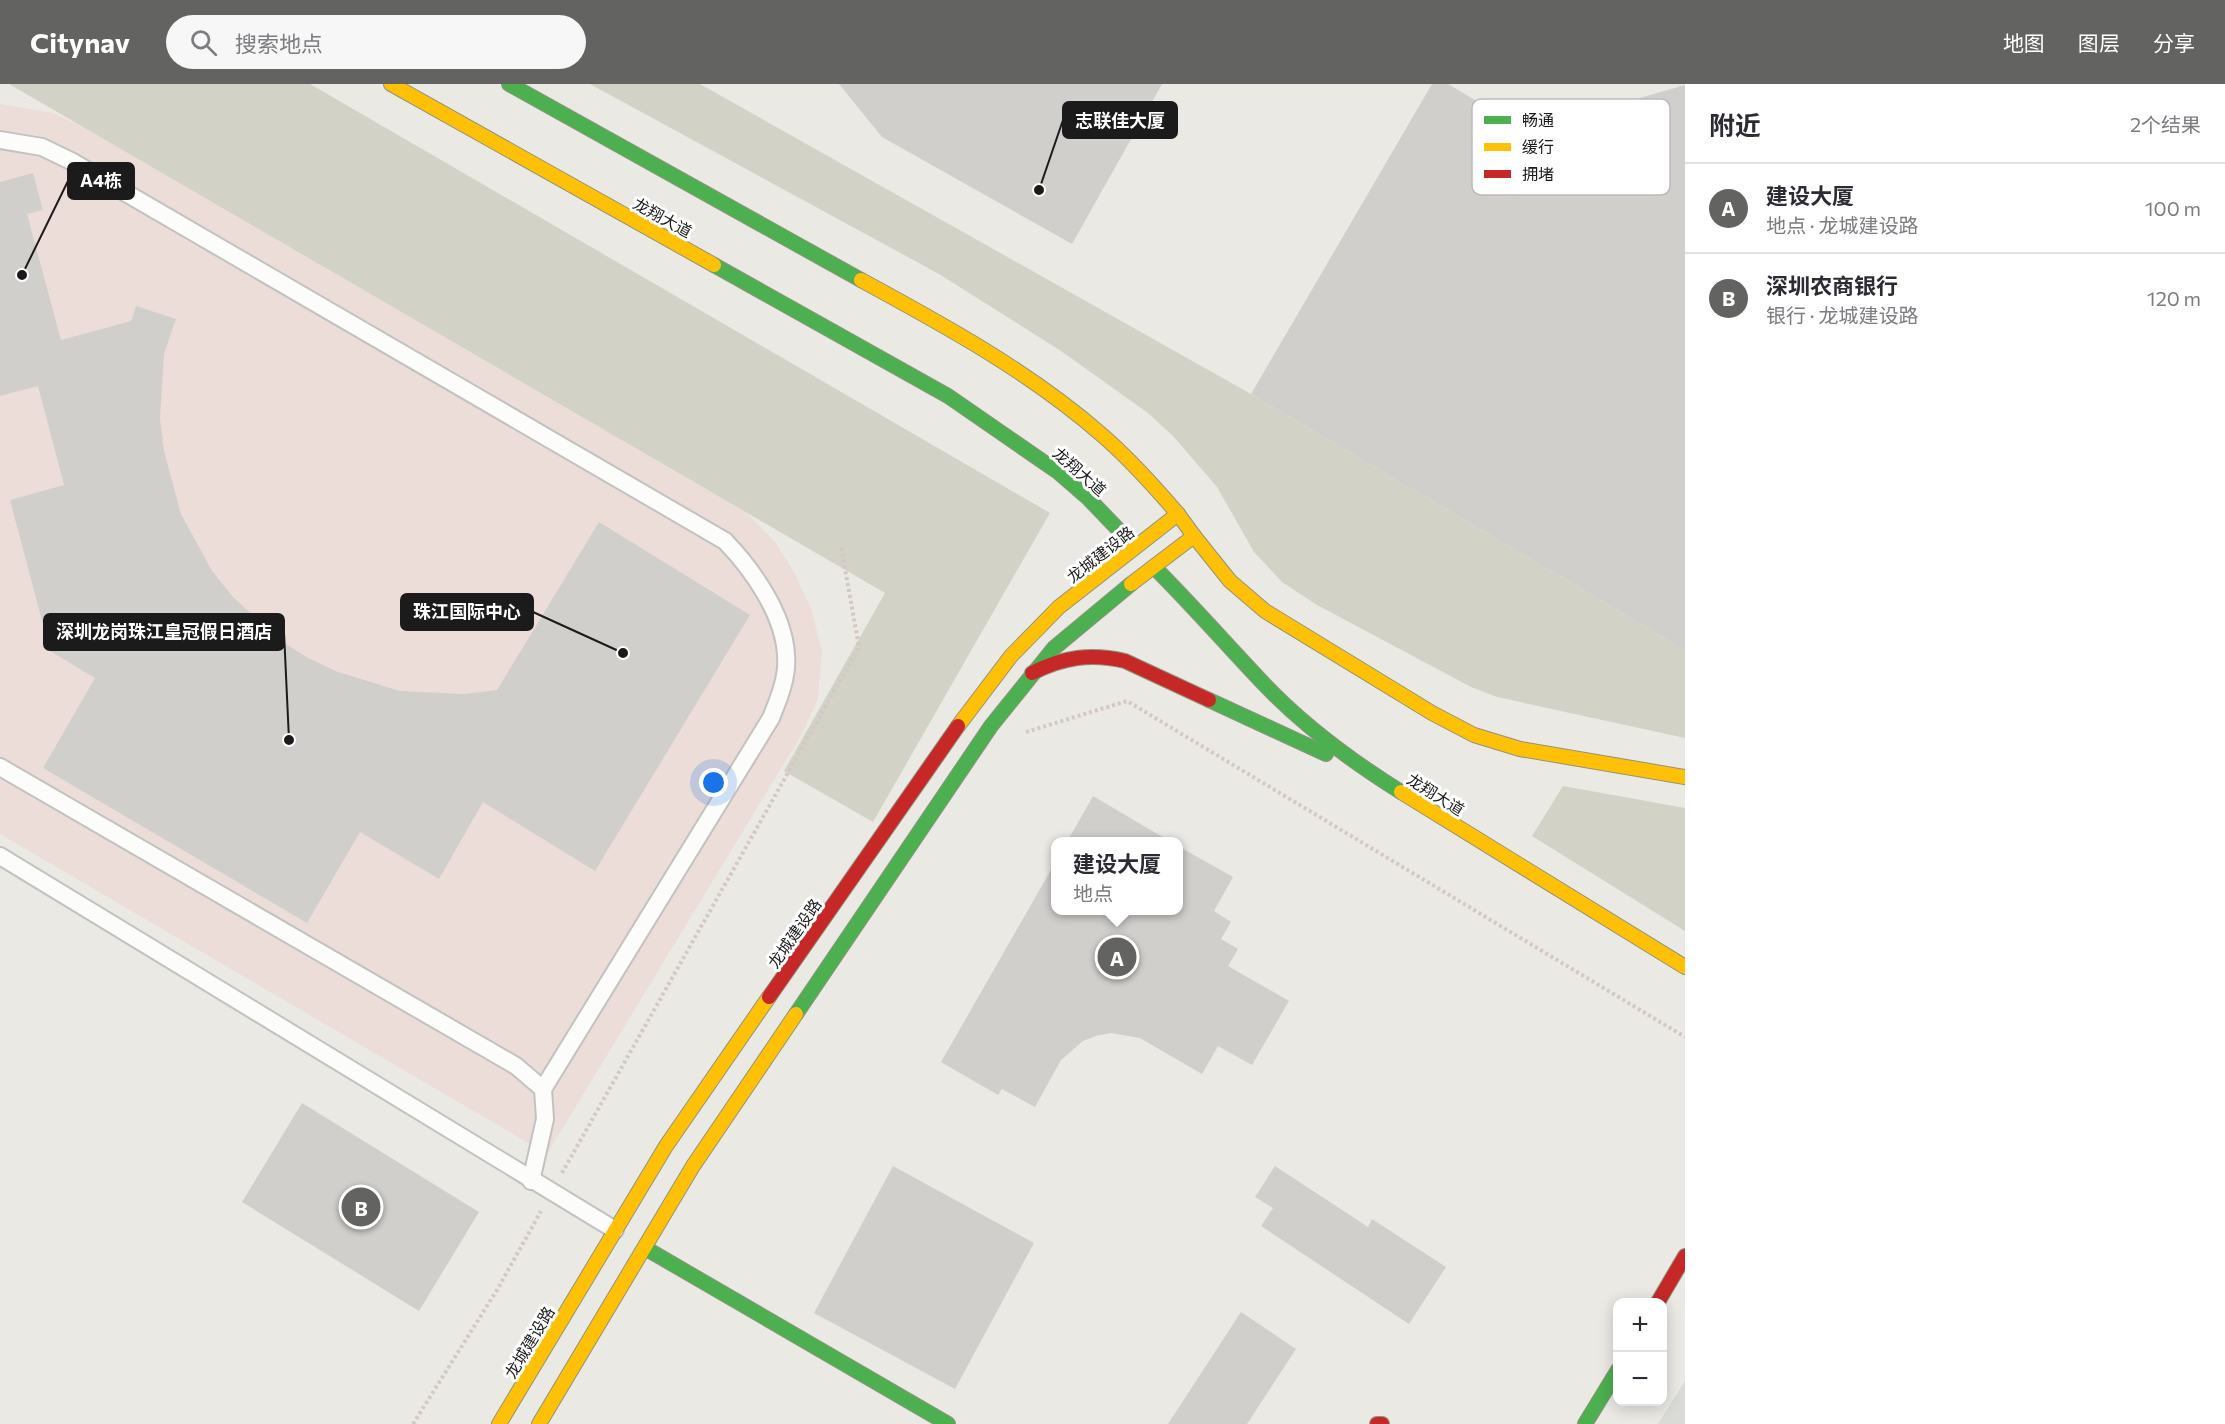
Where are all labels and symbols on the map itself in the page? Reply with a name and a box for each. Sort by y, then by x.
legend [1472,99,1670,195]
callout: 志联佳大厦 [1063,102,1177,138]
text: 志联佳大厦 [1075,109,1165,131]
text: 畅通 [1522,110,1554,129]
text: 缓行 [1522,137,1554,156]
callout: A4栋 [68,163,134,199]
text: 拥堵 [1522,164,1554,183]
text: A4栋 [80,169,122,191]
street label: 龙翔大道 [630,193,696,241]
street label: 龙翔大道 [1050,443,1110,499]
street label: 龙城建设路 [1063,522,1137,586]
callout: 珠江国际中心 [401,594,533,630]
text: 珠江国际中心 [413,600,521,622]
callout: 深圳龙岗珠江皇冠假日酒店 [44,614,284,650]
text: 深圳龙岗珠江皇冠假日酒店 [56,620,272,642]
your location [699,768,728,797]
street label: 龙翔大道 [1404,769,1468,819]
street label: 龙城建设路 [763,895,825,971]
pin: A [1098,934,1136,980]
pin: B [342,1184,380,1230]
street label: 龙城建设路 [500,1303,558,1381]

